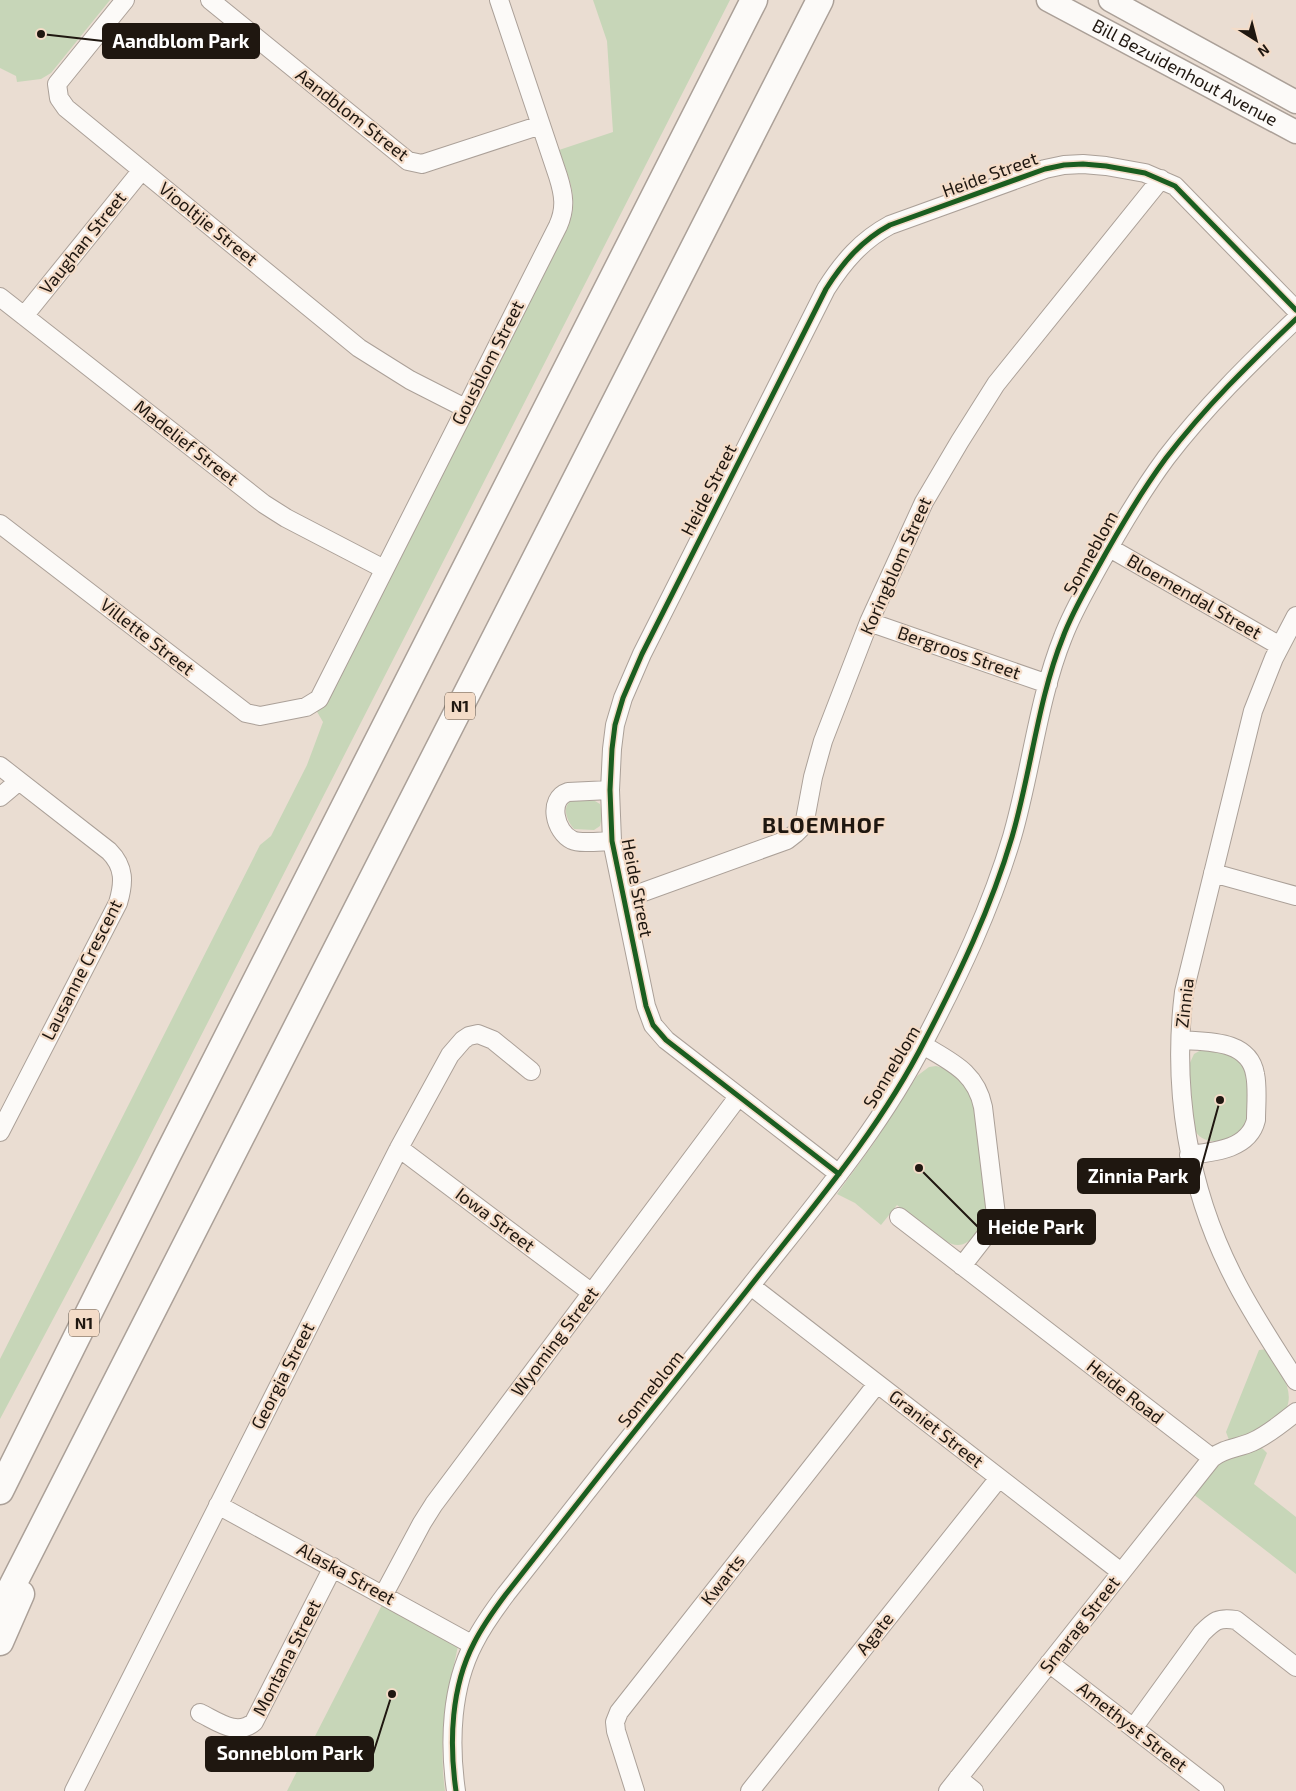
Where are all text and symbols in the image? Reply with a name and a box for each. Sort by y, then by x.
street label: Bill Bezuidenhout Avenue [1089,14,1282,130]
north arrow [1231,15,1281,65]
callout: Aandblom Park [103,24,259,58]
text: Aandblom Park [113,29,250,52]
text: N [1255,41,1273,61]
street label: Aandblom Street [292,63,414,165]
street label: Heide Street [939,147,1041,202]
street label: Viooltjie Street [155,177,263,270]
street label: Vaughan Street [34,187,130,298]
street label: Gousblom Street [446,297,528,428]
street label: Madelief Street [130,395,243,490]
street label: Heide Street [676,440,741,539]
street label: Koringblom Street [855,493,935,638]
street label: Sonneblom [1058,507,1122,598]
street label: Bloemendal Street [1123,549,1266,644]
street label: Villette Street [96,593,199,680]
street label: Bergroos Street [895,621,1024,683]
road number: N1 [445,692,475,719]
district label: BLOEMHOF [762,811,886,837]
street label: Heide Street [618,837,658,939]
street label: Lausanne Crescent [36,896,126,1043]
street label: Zinnia [1170,977,1198,1029]
street label: Sonneblom [858,1021,924,1112]
callout: Zinnia Park [1078,1159,1199,1193]
text: Zinnia Park [1088,1164,1189,1187]
street label: Iowa Street [452,1182,540,1256]
callout: Heide Park [978,1210,1095,1244]
text: Heide Park [988,1215,1085,1238]
street label: Wyoming Street [506,1282,603,1401]
road number: N1 [69,1310,99,1336]
street label: Georgia Street [246,1318,318,1433]
street label: Sonneblom [613,1345,688,1431]
street label: Heide Road [1083,1354,1168,1428]
street label: Graniet Street [885,1384,988,1472]
street label: Alaska Street [294,1537,399,1609]
street label: Kwarts [696,1550,749,1609]
street label: Smarag Street [1035,1571,1124,1677]
street label: Montana Street [247,1596,325,1719]
street label: Agate [851,1608,898,1659]
street label: Amethyst Street [1073,1676,1192,1776]
callout: Sonneblom Park [206,1737,373,1771]
text: Sonneblom Park [217,1741,364,1764]

